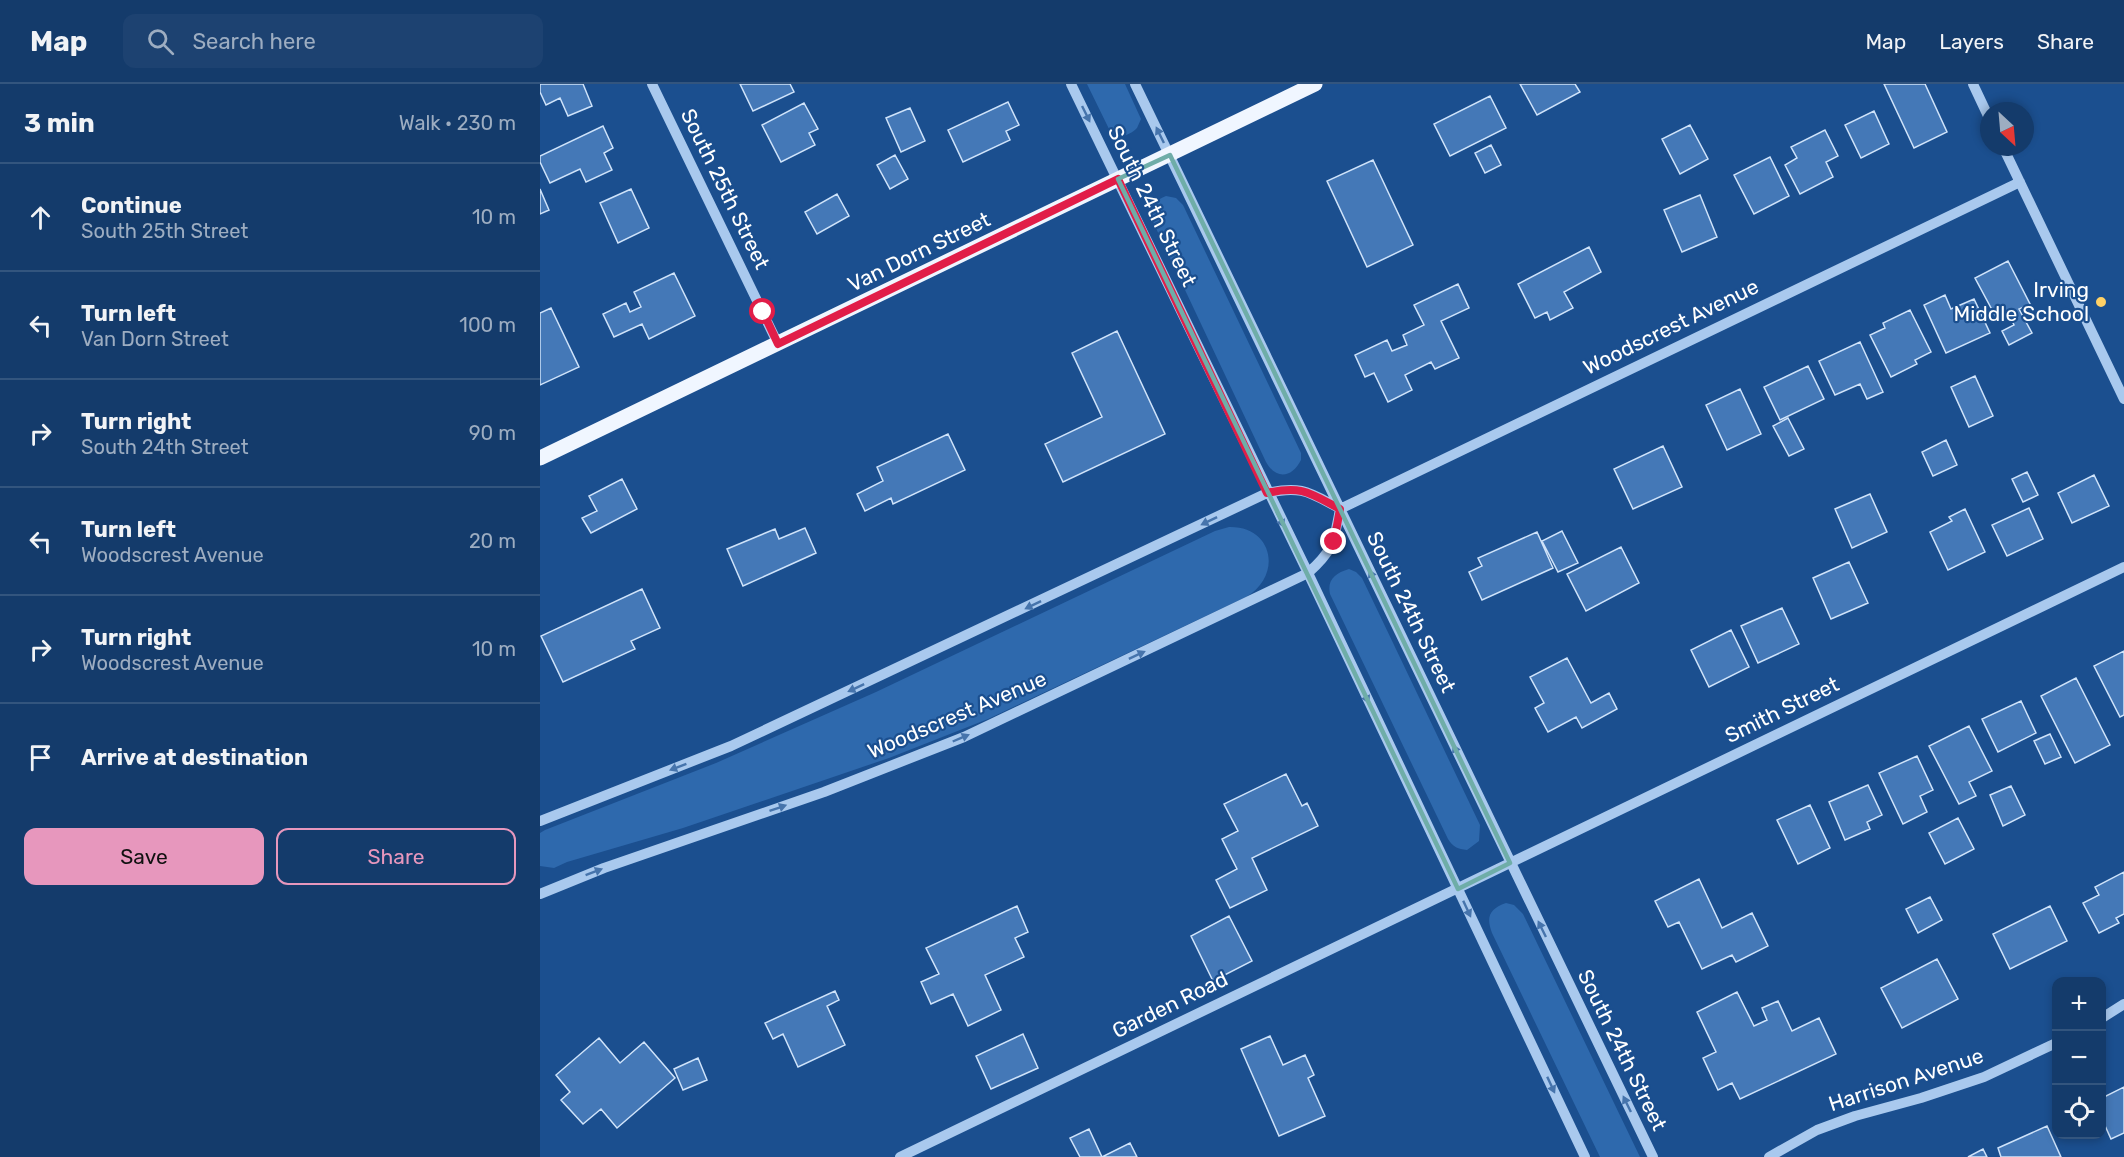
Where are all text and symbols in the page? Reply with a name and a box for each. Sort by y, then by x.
search box [123,14,543,68]
text: Map [30,25,87,58]
icon: search [144,25,177,58]
text: Search here [192,28,316,55]
text: Map [1865,29,1906,54]
text: Layers [1939,29,2004,54]
text: Share [2037,29,2094,54]
north arrow [1980,102,2034,156]
street label: South 25th Street [676,104,775,273]
one-way arrow [1081,106,1090,123]
text: 3 min [24,108,95,139]
text: Walk · 230 m [399,111,516,135]
street label: South 24th Street [1103,121,1202,290]
one-way arrow [1156,127,1165,144]
text: Continue [81,192,182,219]
icon: ahead [24,201,57,234]
text: 10 m [472,205,516,229]
street label: Van Dorn Street [844,206,994,297]
text: South 25th Street [81,219,248,243]
street label: Woodscrest Avenue [1579,273,1762,380]
place label: Irving Middle School [1954,277,2089,326]
marker: Irving Middle School [2094,295,2108,309]
route start [749,298,775,324]
text: Turn left [81,300,176,327]
icon: left [24,309,57,342]
text: 100 m [459,313,516,337]
text: Van Dorn Street [81,327,229,351]
text: Turn right [81,408,191,435]
icon: right [24,417,57,450]
text: 90 m [469,421,516,445]
text: South 24th Street [81,435,249,459]
one-way arrow [1276,511,1285,528]
text: Turn left [81,516,176,543]
one-way arrow [1200,517,1217,526]
icon: left [24,525,57,558]
street label: South 24th Street [1362,527,1461,696]
route end [1320,528,1346,554]
text: 20 m [469,529,516,553]
text: Woodscrest Avenue [81,543,264,567]
one-way arrow [1368,569,1377,586]
one-way arrow [1024,601,1041,610]
text: Turn right [81,624,191,651]
icon: right [24,633,57,666]
text: 10 m [472,637,516,661]
one-way arrow [1128,650,1145,659]
text: Woodscrest Avenue [81,651,264,675]
street label: Woodscrest Avenue [864,666,1050,764]
street label: Smith Street [1721,671,1843,748]
one-way arrow [848,684,865,693]
one-way arrow [1361,686,1370,703]
one-way arrow [952,733,970,743]
icon: arrive [24,741,57,774]
text: Arrive at destination [81,744,308,771]
one-way arrow [1453,745,1462,762]
one-way arrow [669,763,687,772]
one-way arrow [769,802,787,812]
button: Save [24,828,264,885]
button: Share [276,828,516,885]
one-way arrow [585,867,603,876]
one-way arrow [1463,900,1472,917]
one-way arrow [1537,920,1547,938]
street label: South 24th Street [1573,965,1672,1134]
street label: Garden Road [1108,966,1232,1043]
map controls [2052,977,2106,1139]
button: + [2052,977,2106,1031]
button: − [2052,1031,2106,1085]
street label: Harrison Avenue [1825,1043,1986,1116]
one-way arrow [1546,1076,1555,1093]
button: locate [2052,1085,2106,1139]
one-way arrow [1623,1096,1632,1113]

